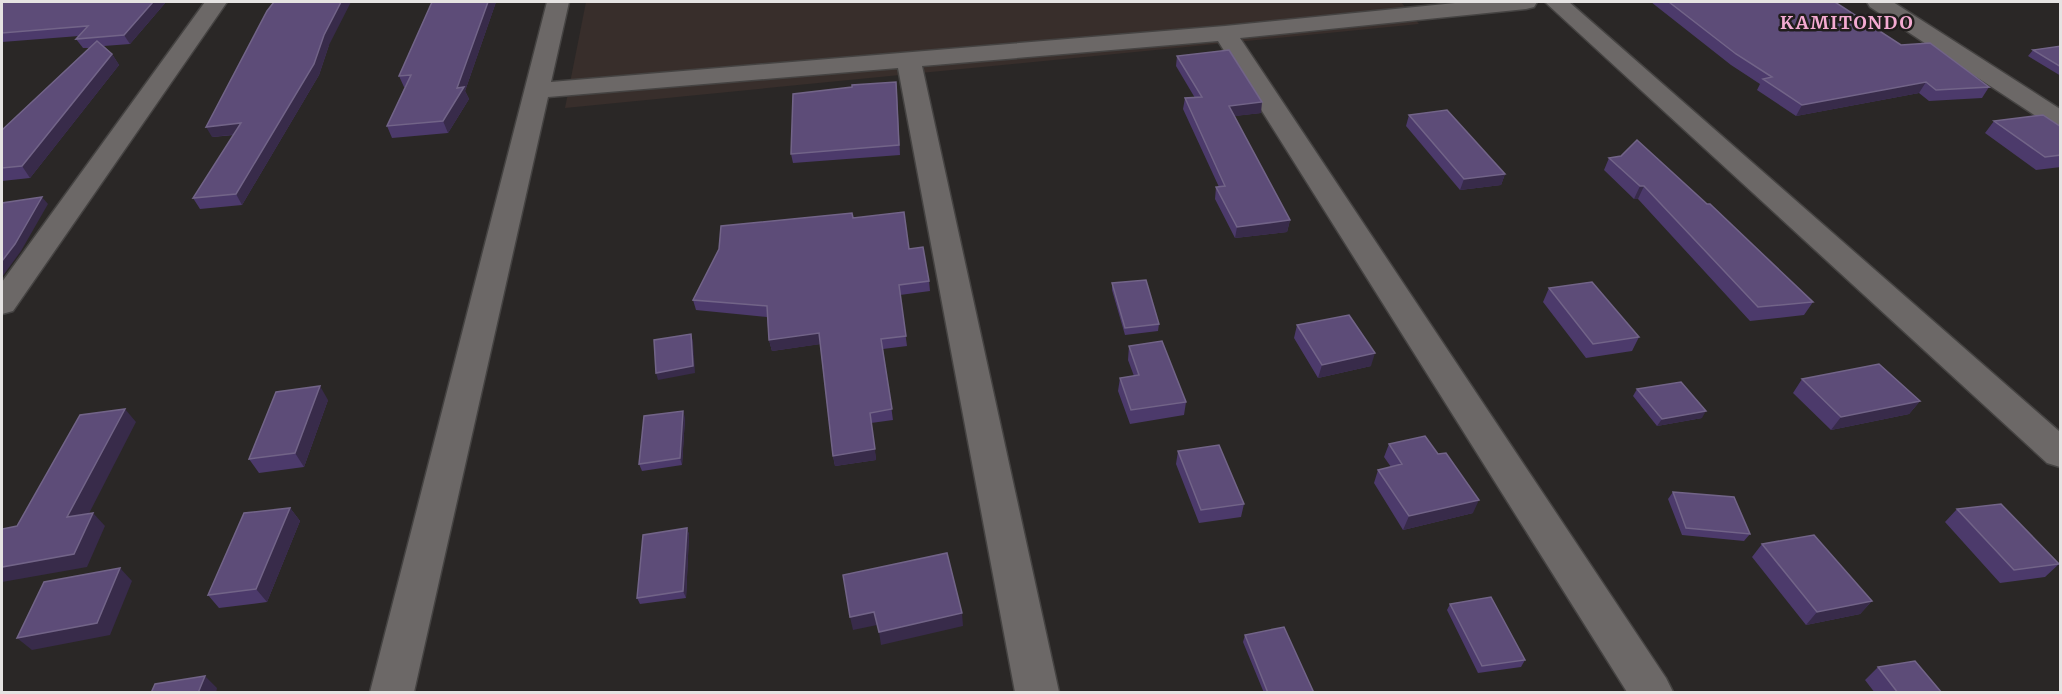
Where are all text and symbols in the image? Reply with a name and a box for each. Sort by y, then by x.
district label: KAMITONDO [1780,11,1914,34]

